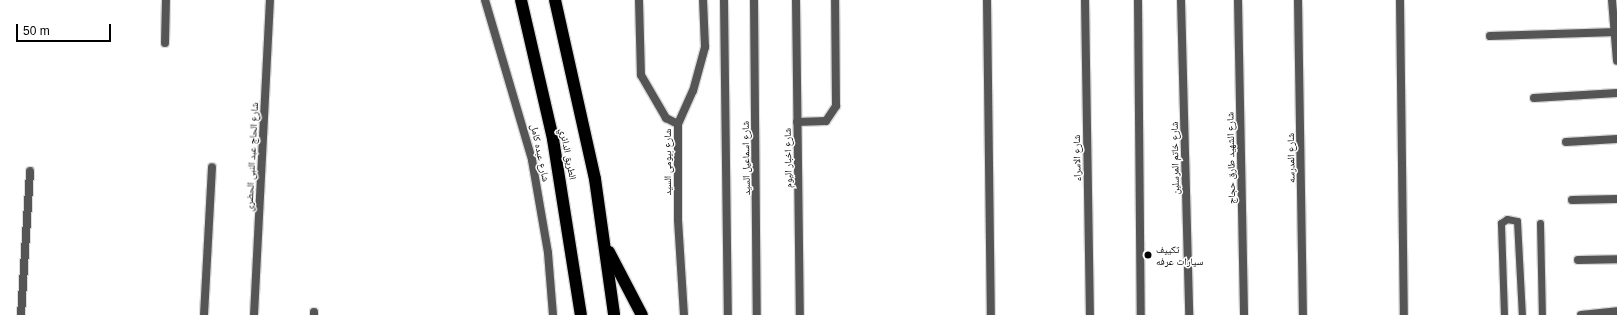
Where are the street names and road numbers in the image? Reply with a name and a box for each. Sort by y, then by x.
street label: شارع الحاج عبد النبى الحضرى [243,102,261,212]
street label: شارع الشهيد طارق حجاج [1224,112,1238,204]
street label: شارع اسماعيل السيد [739,121,753,195]
street label: شارع خاتم المرسلين [1168,121,1182,195]
street label: شارع عبده كامل [528,123,552,183]
street label: الطريق الدائري [557,127,579,181]
street label: شارع اخبار اليوم [781,128,795,188]
street label: شارع بيومى السيد [662,129,674,195]
street label: شارع المدرسه [1285,133,1297,183]
street label: شارع الاسراء [1071,135,1083,181]

